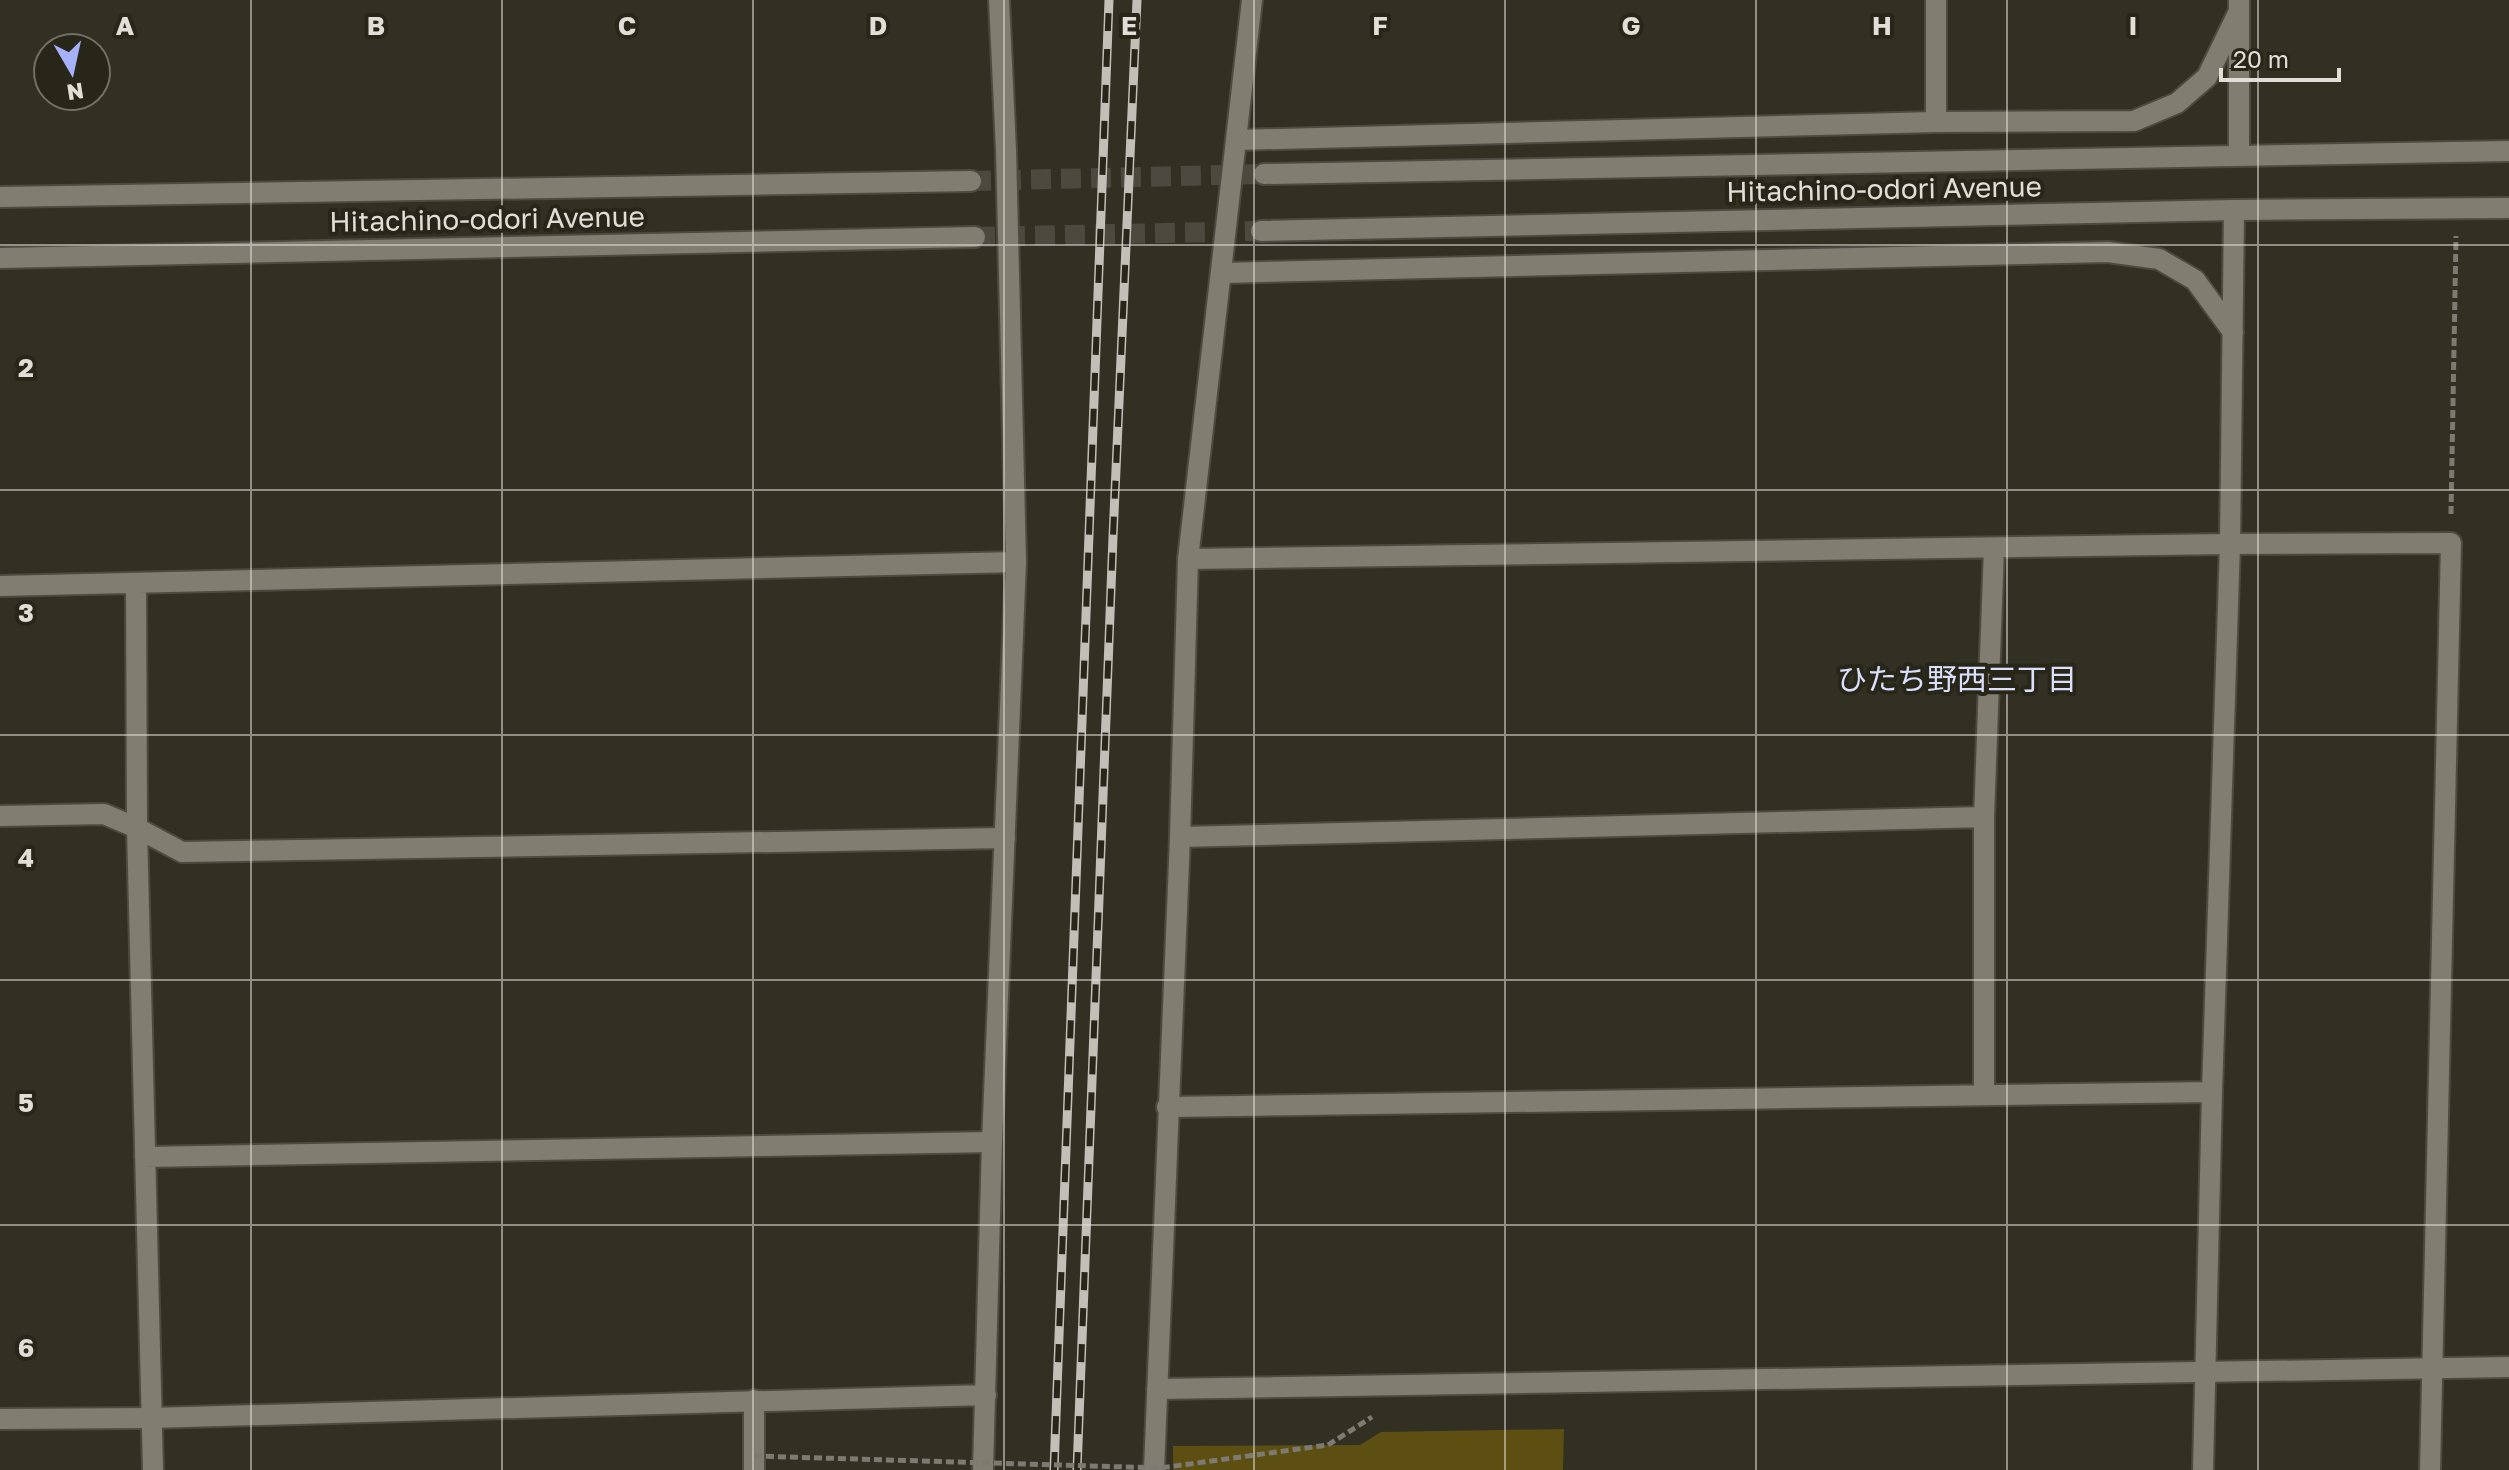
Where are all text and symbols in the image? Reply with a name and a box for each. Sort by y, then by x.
text: A [116,10,135,41]
text: B [367,10,385,41]
text: C [618,10,636,41]
text: D [869,10,887,41]
text: E [1121,10,1137,41]
text: F [1372,10,1388,41]
text: G [1621,10,1641,41]
text: H [1872,10,1892,41]
text: I [2129,10,2137,41]
north arrow [32,32,112,112]
scale bar [2221,32,2339,82]
text: 20 m [2233,44,2289,73]
text: N [65,78,86,107]
street label: Hitachino-odori Avenue [1726,169,2042,208]
street label: Hitachino-odori Avenue [329,199,645,238]
text: 2 [18,352,34,383]
text: 3 [18,597,34,628]
district label: ひたち野西三丁目 [1837,661,2077,697]
text: 4 [18,842,34,873]
text: 5 [18,1087,34,1118]
text: 6 [18,1332,34,1363]

